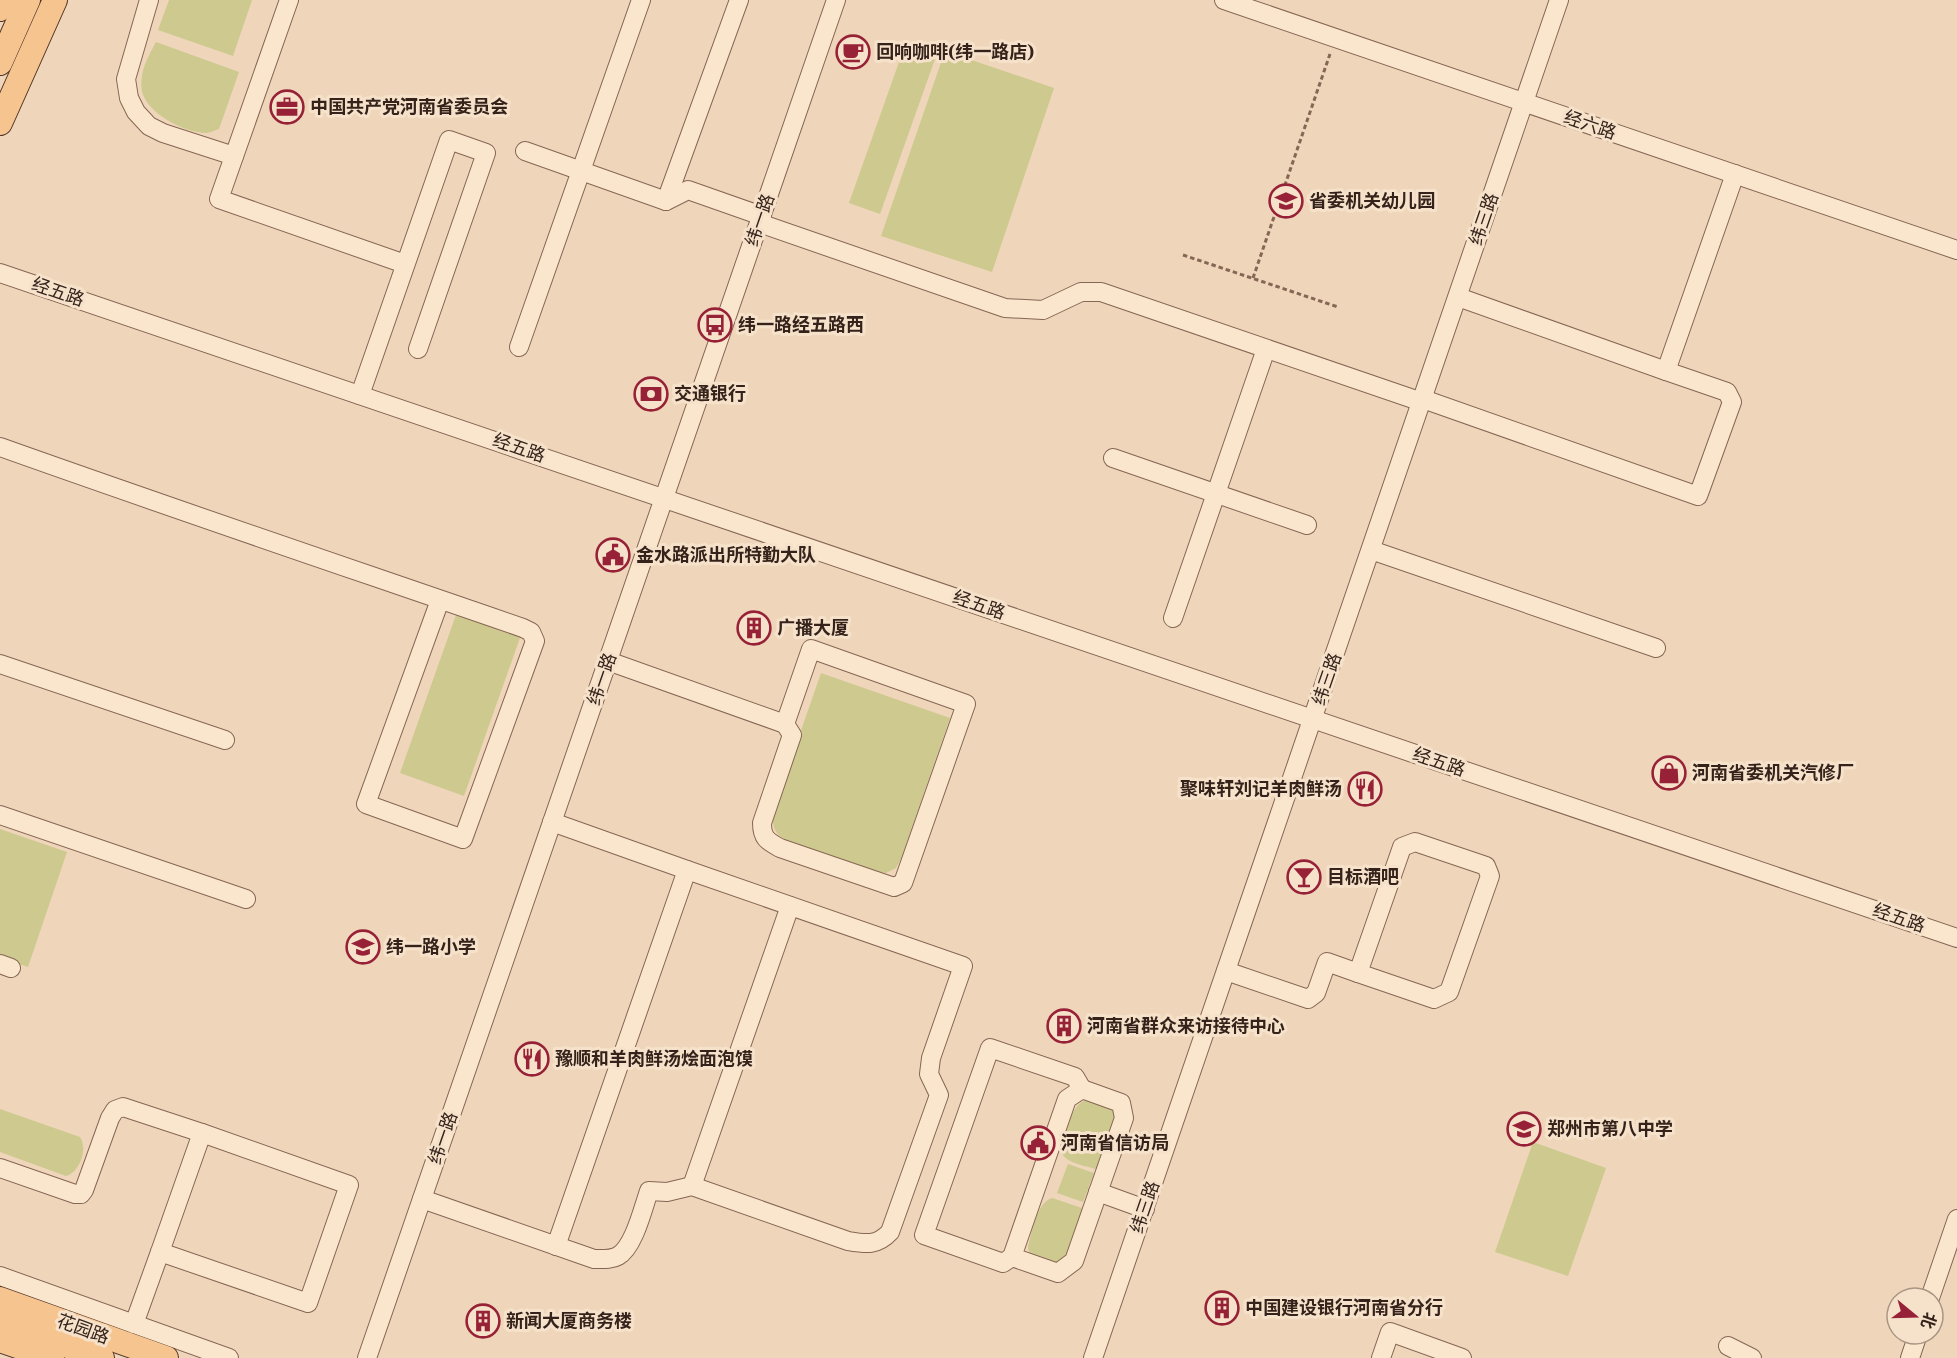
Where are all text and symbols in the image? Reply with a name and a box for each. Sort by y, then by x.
cafe icon: 回响咖啡(纬一路店) [835,34,871,70]
place label: 回响咖啡(纬一路店) [876,39,1034,63]
office icon: 中国共产党河南省委员会 [269,89,305,125]
place label: 中国共产党河南省委员会 [310,94,508,118]
street label: 经六路 [1561,104,1620,144]
school or university icon: 省委机关幼儿园 [1268,183,1304,219]
place label: 省委机关幼儿园 [1309,188,1435,212]
street label: 纬三路 [1463,189,1503,248]
street label: 纬一路 [739,190,779,249]
street label: 经五路 [29,271,88,311]
bus stop icon: 纬一路经五路西 [697,307,733,343]
place label: 纬一路经五路西 [738,312,864,336]
bank icon: 交通银行 [633,376,669,412]
place label: 交通银行 [674,381,746,405]
street label: 经五路 [490,427,549,467]
public building icon: 金水路派出所特勤大队 [595,537,631,573]
place label: 金水路派出所特勤大队 [636,542,816,566]
street label: 经五路 [950,584,1009,624]
building icon: 广播大厦 [736,610,772,646]
place label: 广播大厦 [777,615,849,639]
street label: 纬一路 [581,649,621,708]
street label: 纬三路 [1306,649,1346,708]
street label: 经五路 [1410,741,1469,781]
shop icon: 河南省委机关汽修厂 [1651,755,1687,791]
place label: 河南省委机关汽修厂 [1692,760,1854,784]
restaurant icon: 聚味轩刘记羊肉鲜汤 [1347,771,1383,807]
place label: 聚味轩刘记羊肉鲜汤 [1180,776,1342,800]
bar icon: 目标酒吧 [1286,859,1322,895]
place label: 目标酒吧 [1327,864,1399,888]
street label: 经五路 [1870,897,1929,937]
school or university icon: 纬一路小学 [345,929,381,965]
place label: 纬一路小学 [386,934,476,958]
building icon: 河南省群众来访接待中心 [1046,1008,1082,1044]
place label: 河南省群众来访接待中心 [1087,1013,1285,1037]
restaurant icon: 豫顺和羊肉鲜汤烩面泡馍 [514,1041,550,1077]
place label: 豫顺和羊肉鲜汤烩面泡馍 [555,1046,753,1070]
street label: 纬一路 [422,1108,462,1167]
school or university icon: 郑州市第八中学 [1506,1111,1542,1147]
place label: 郑州市第八中学 [1547,1116,1673,1140]
public building icon: 河南省信访局 [1020,1125,1056,1161]
place label: 河南省信访局 [1061,1130,1169,1154]
street label: 纬三路 [1124,1177,1164,1236]
north arrow [1885,1286,1945,1346]
building icon: 中国建设银行河南省分行 [1204,1290,1240,1326]
place label: 中国建设银行河南省分行 [1245,1295,1443,1319]
building icon: 新闻大厦商务楼 [465,1303,501,1339]
street label: 花园路 [54,1308,113,1349]
place label: 新闻大厦商务楼 [506,1308,632,1332]
text: 北 [1916,1310,1942,1332]

